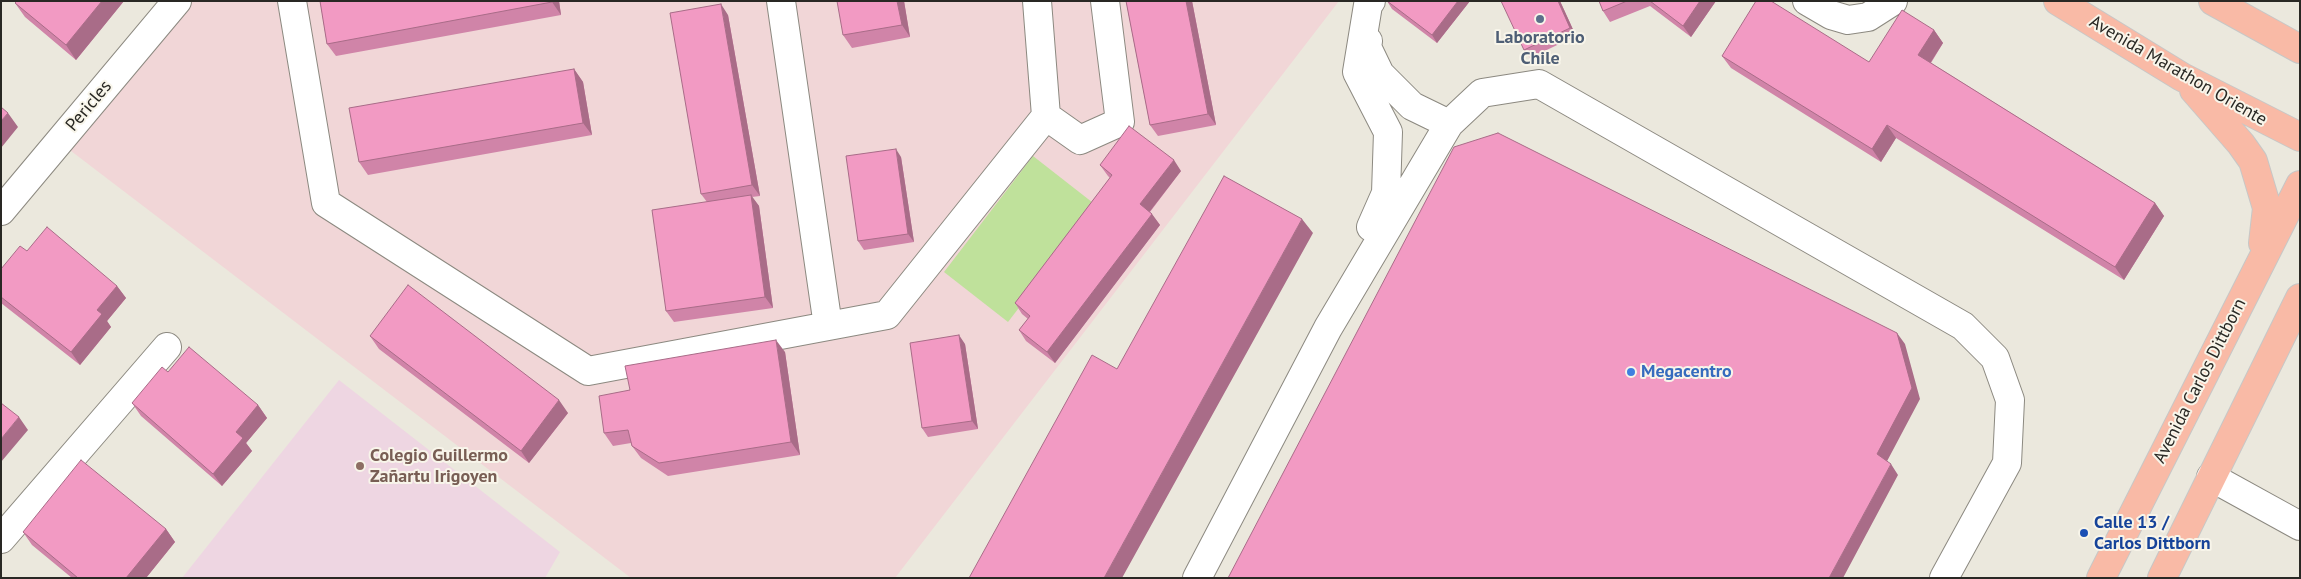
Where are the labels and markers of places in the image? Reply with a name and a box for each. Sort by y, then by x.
marker: Laboratorio Chile [1534,13,1546,25]
place label: Laboratorio Chile [1495,27,1585,70]
place label: Megacentro [1641,361,1732,383]
marker: Megacentro [1625,366,1637,378]
place label: Colegio Guillermo Zañartu Irigoyen [370,445,508,488]
marker: Colegio Guillermo Zañartu Irigoyen [354,460,366,472]
place label: Calle 13 / Carlos Dittborn [2094,512,2211,554]
marker: Calle 13 / Carlos Dittborn [2078,527,2090,539]

